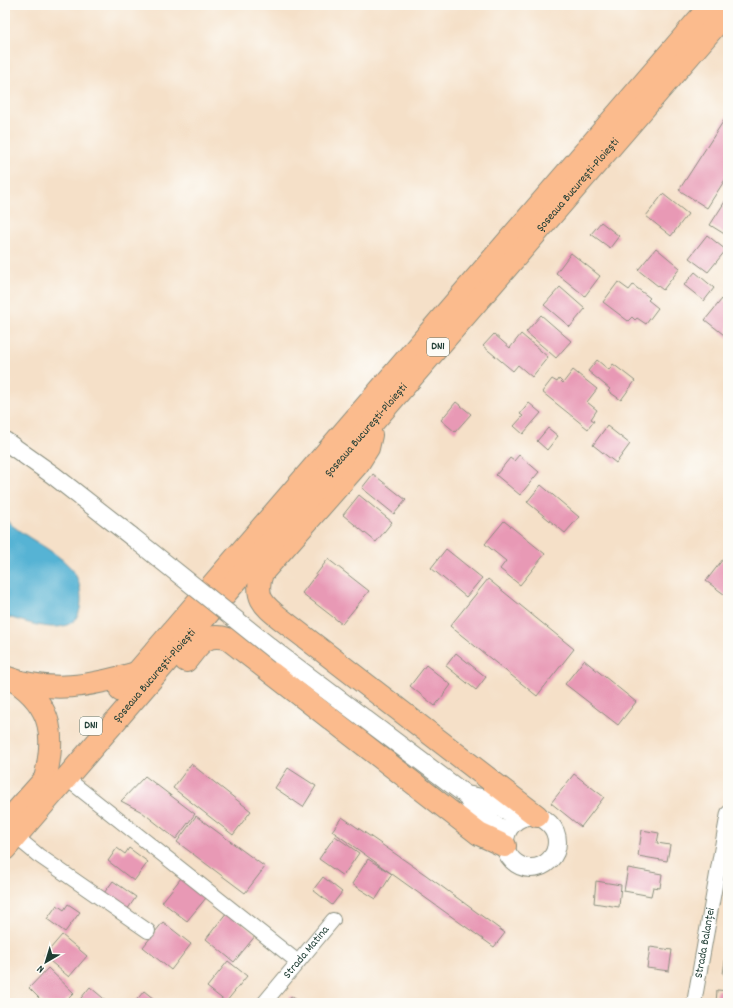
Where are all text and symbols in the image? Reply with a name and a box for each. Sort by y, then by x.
street label: Șoseaua București-Ploiești [533,134,623,236]
road number: DN1 [427,338,449,356]
street label: Șoseaua București-Ploiești [321,380,412,481]
street label: Șoseaua București-Ploiești [109,625,200,726]
road number: DN1 [80,717,102,735]
street label: Strada Balanței [690,906,719,979]
street label: Strada Matina [279,922,334,982]
north arrow [26,942,66,982]
text: N [34,960,48,976]

